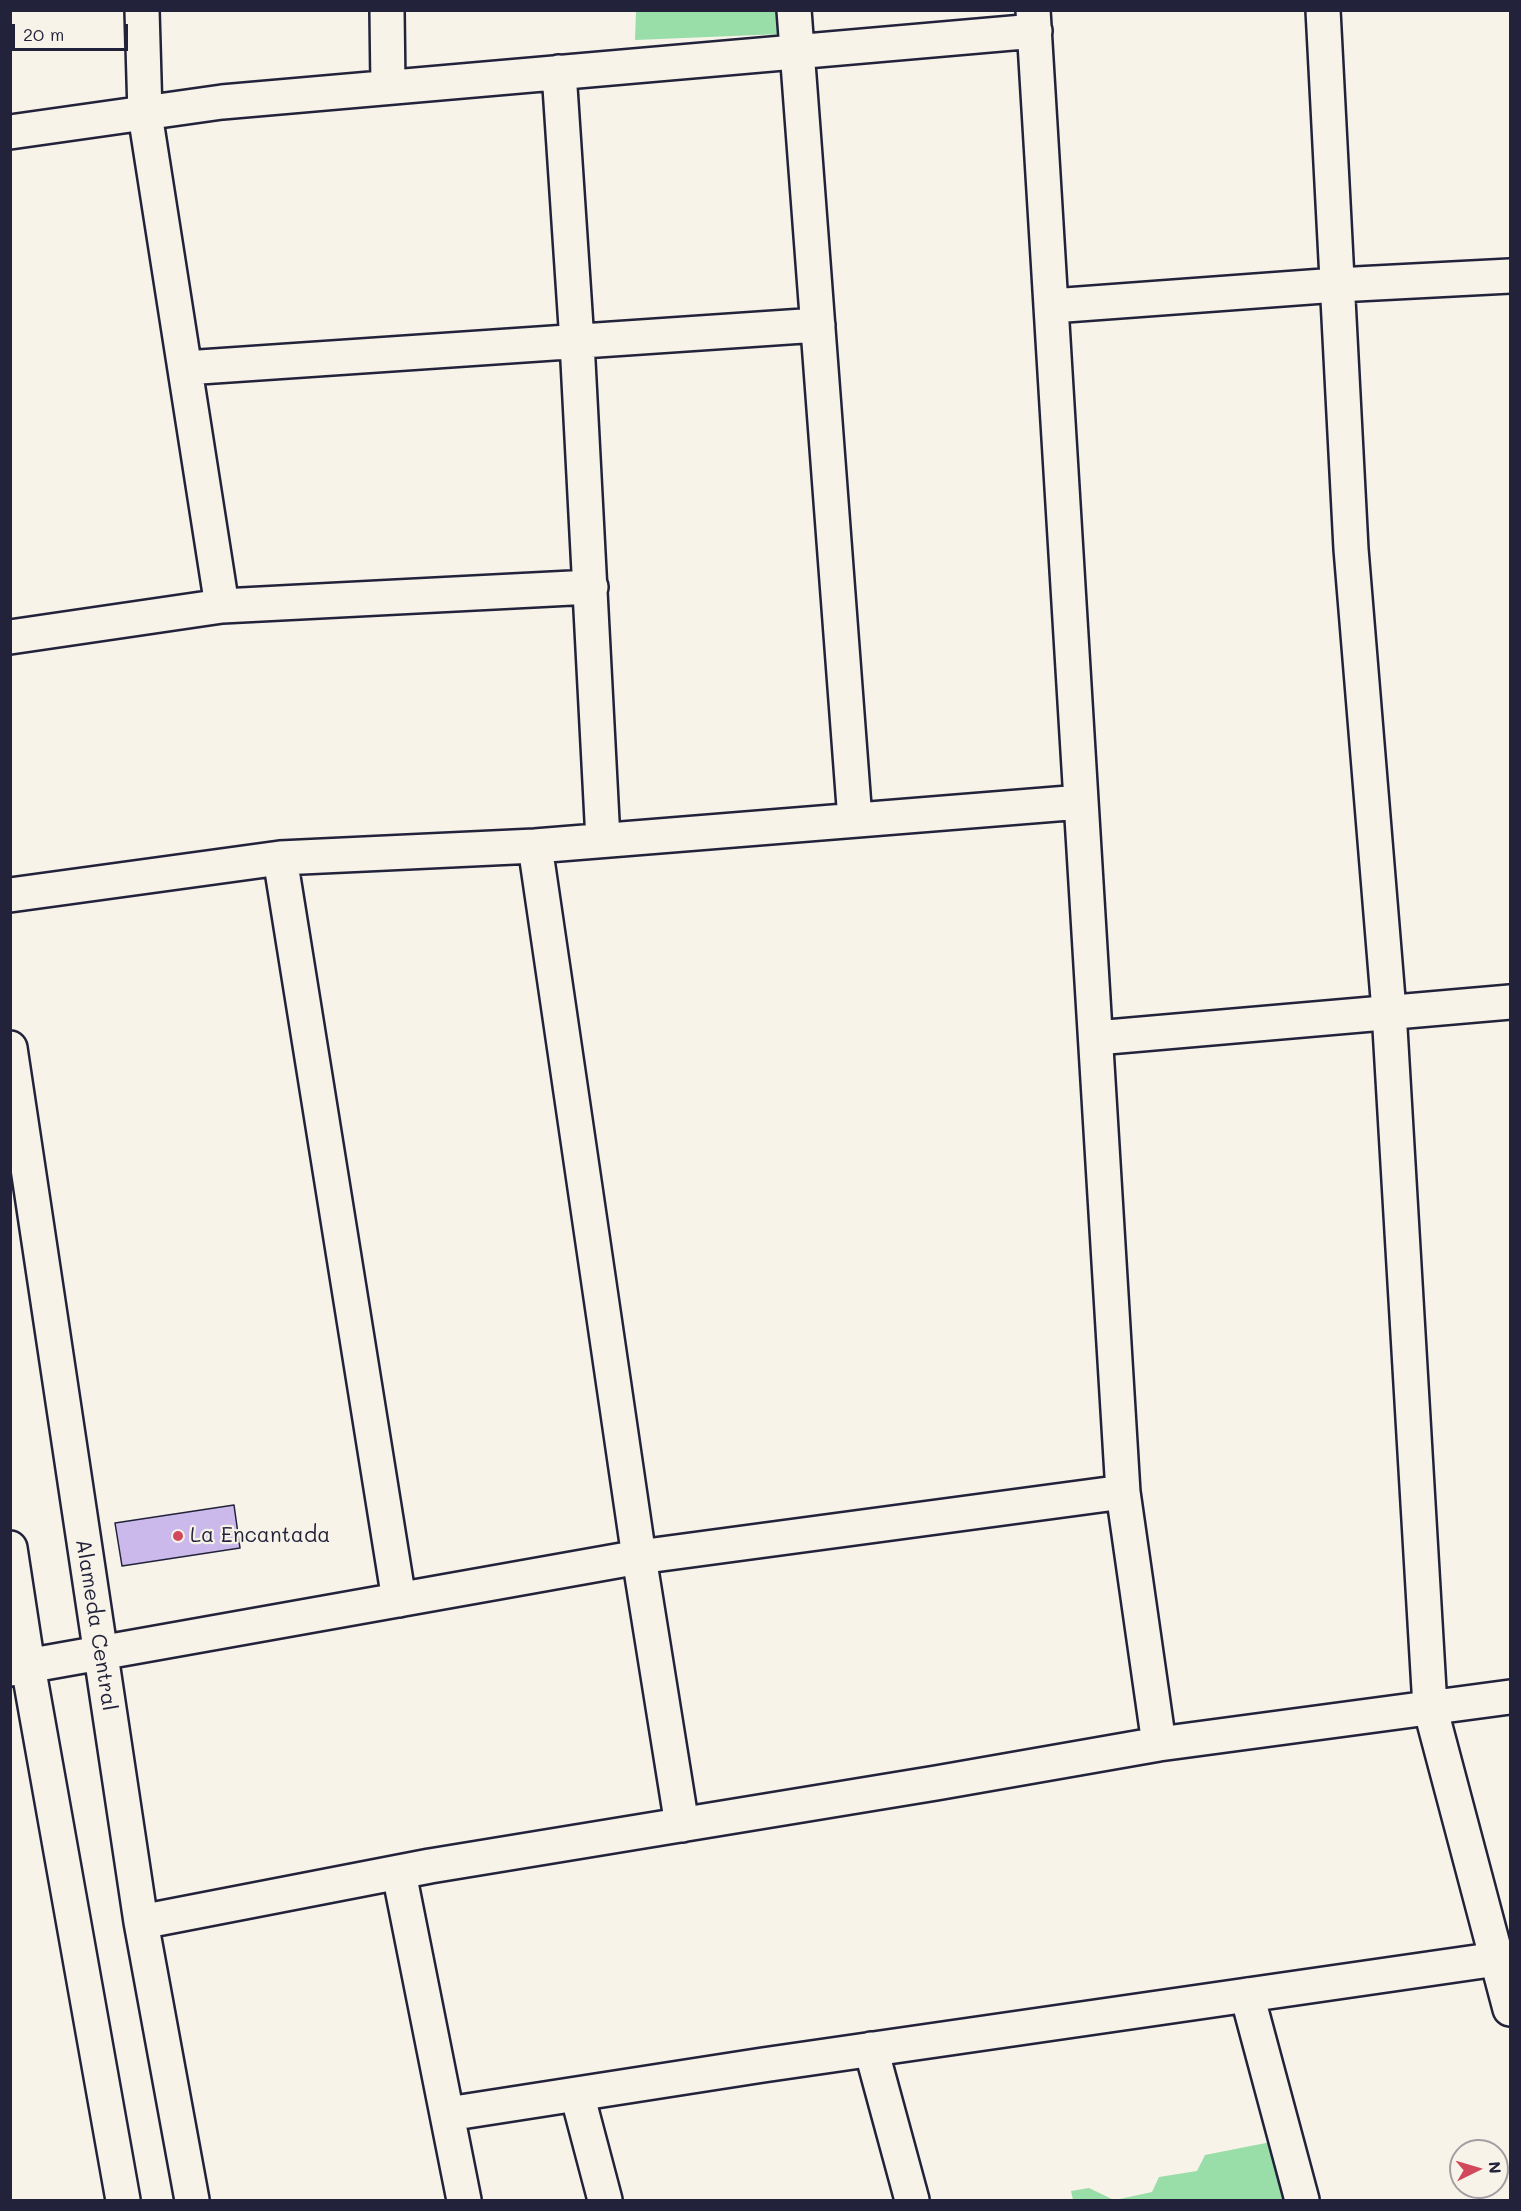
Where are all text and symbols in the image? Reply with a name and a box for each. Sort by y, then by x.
scale bar [15,12,130,50]
text: 20 m [23,22,64,46]
place label: La Encantada [190,1523,330,1549]
marker: La Encantada [171,1529,185,1543]
street label: Alameda Central [70,1537,122,1713]
north arrow [1449,2139,1509,2199]
text: N [1484,2161,1506,2175]

